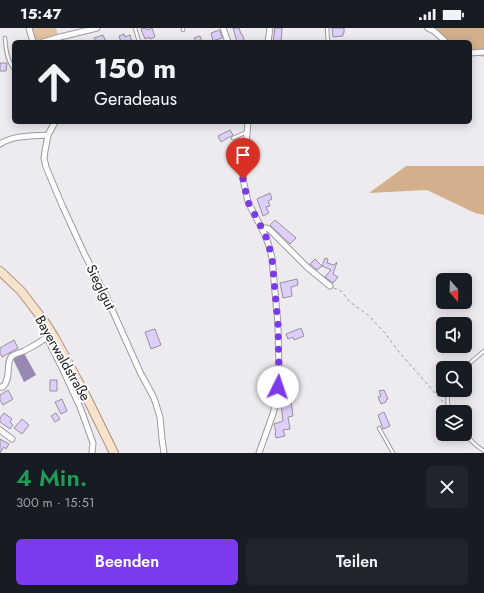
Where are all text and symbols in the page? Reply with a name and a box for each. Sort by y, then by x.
text: 15:47 [20,3,62,25]
text: 150 m [94,48,176,89]
icon: ahead [28,56,80,108]
text: Geradeaus [94,86,177,112]
pin [226,138,260,179]
icon: arrive [232,144,254,166]
street label: Sieglgut [81,261,121,314]
north arrow [436,273,472,309]
map controls [436,273,472,441]
street label: Bayerwaldstraße [30,311,96,405]
button: sound [436,317,472,353]
button: search [436,361,472,397]
position arrow [257,366,299,408]
button: layers [436,405,472,441]
text: 4 Min. [16,460,87,495]
button: close [426,466,468,508]
text: 300 m · 15:51 [16,493,95,512]
button: Beenden [16,539,238,585]
button: Teilen [246,539,468,585]

